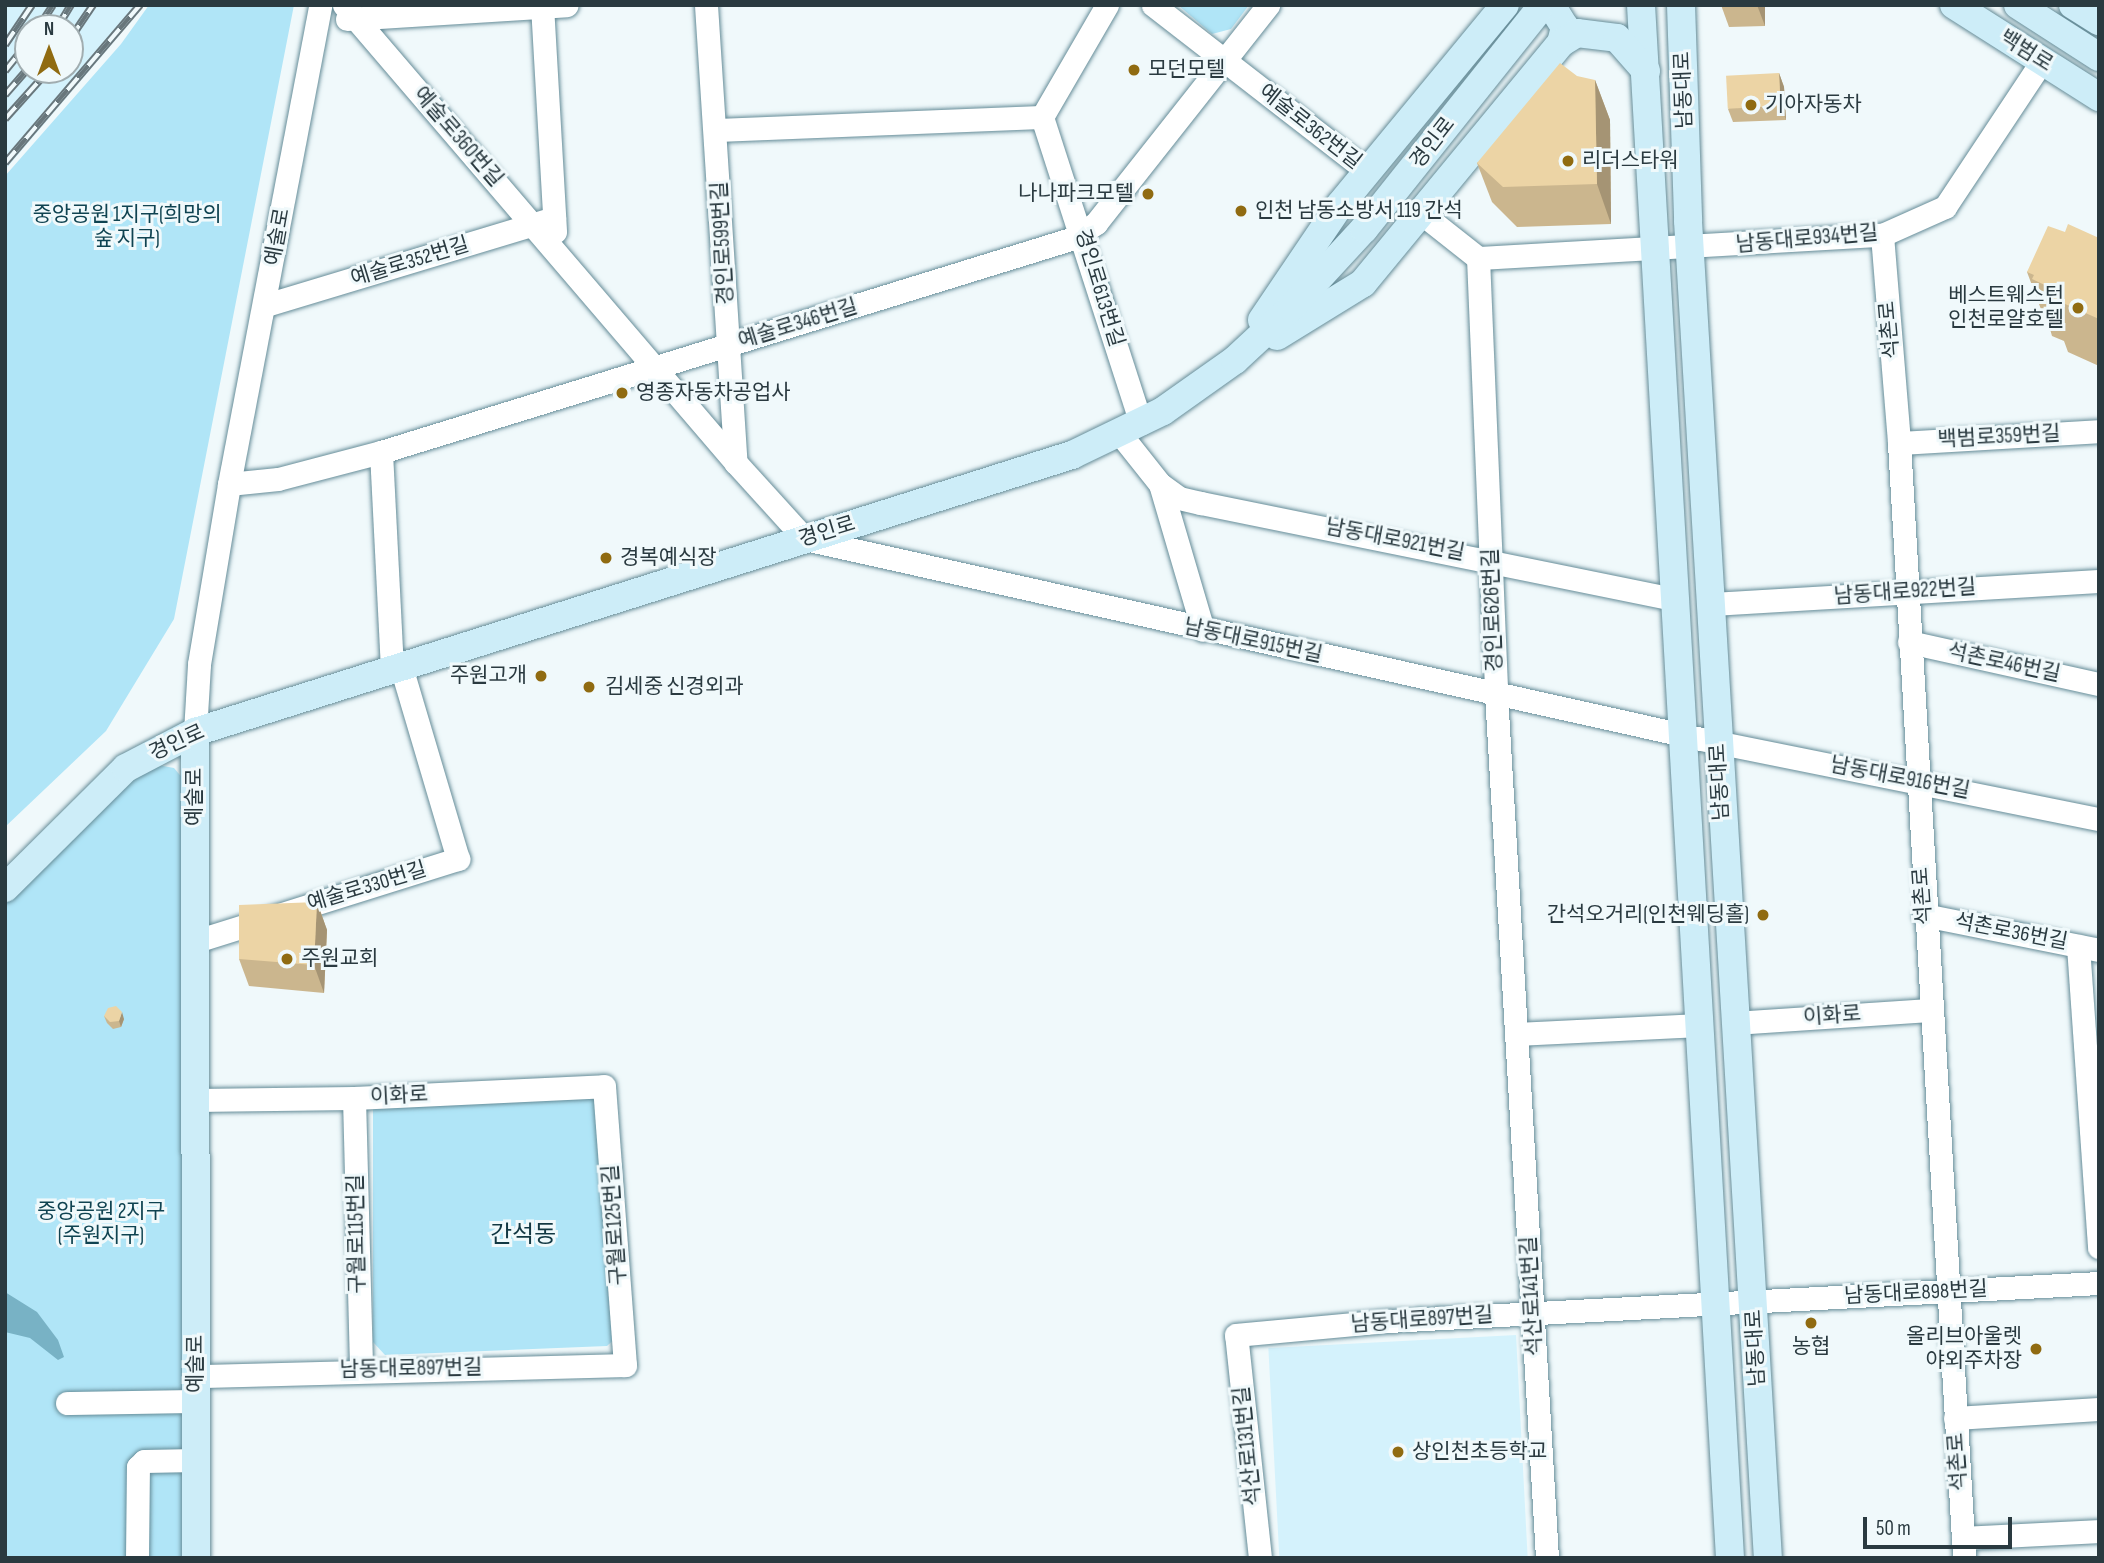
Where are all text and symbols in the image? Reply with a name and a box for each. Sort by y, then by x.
north arrow [14,14,84,84]
text: N [44,18,54,41]
street label: 백범로 [1995,25,2057,77]
street label: 남동대로 [1670,51,1698,129]
place label: 모던모텔 [1148,57,1225,83]
marker: 모던모텔 [1126,62,1142,78]
street label: 예술로362번길 [1254,79,1366,175]
street label: 예술로360번길 [408,82,508,192]
place label: 기아자동차 [1765,92,1862,118]
marker: 기아자동차 [1743,97,1759,113]
street label: 경인로 [1405,112,1461,174]
place label: 리더스타워 [1582,148,1679,174]
marker: 리더스타워 [1560,153,1576,169]
street label: 경인로599번길 [707,181,739,305]
place label: 나나파크모텔 [1018,181,1134,207]
marker: 나나파크모텔 [1140,186,1156,202]
place label: 인천 남동소방서 119 간석 [1255,198,1463,224]
park label: 중앙공원 1지구(희망의 숲 지구) [32,202,222,252]
marker: 인천 남동소방서 119 간석 [1233,203,1249,219]
street label: 예술로 [261,206,295,268]
street label: 남동대로934번길 [1735,220,1879,258]
street label: 경인로613번길 [1069,226,1129,350]
street label: 예술로352번길 [348,232,472,292]
place label: 베스트웨스턴 인천로얄호텔 [1948,283,2064,333]
street label: 예술로346번길 [735,294,861,354]
street label: 석촌로 [1875,300,1905,360]
marker: 베스트웨스턴 인천로얄호텔 [2070,300,2086,316]
place label: 영종자동차공업사 [636,380,791,406]
marker: 영종자동차공업사 [614,385,630,401]
street label: 백범로359번길 [1937,421,2061,453]
street label: 경인로 [796,511,858,553]
street label: 남동대로921번길 [1323,514,1467,566]
place label: 경복예식장 [620,545,717,571]
street label: 경인로626번길 [1478,548,1508,672]
marker: 경복예식장 [598,550,614,566]
street label: 남동대로922번길 [1833,574,1977,610]
street label: 남동대로915번길 [1181,614,1325,668]
street label: 석촌로46번길 [1945,639,2063,687]
place label: 주원고개 [450,663,527,689]
marker: 주원고개 [533,668,549,684]
place label: 김세중 신경외과 [605,674,744,700]
marker: 김세중 신경외과 [579,677,599,697]
street label: 경인로 [145,720,209,766]
street label: 남동대로 [1705,743,1735,821]
street label: 남동대로916번길 [1828,752,1972,804]
street label: 예술로 [182,768,208,826]
street label: 예술로330번길 [304,857,430,917]
street label: 석촌로 [1908,866,1938,926]
place label: 간석오거리(인천웨딩홀) [1547,902,1749,928]
marker: 간석오거리(인천웨딩홀) [1755,907,1771,923]
street label: 석촌로36번길 [1952,909,2070,955]
place label: 주원교회 [301,946,378,972]
marker: 주원교회 [279,951,295,967]
street label: 이화로 [1802,1001,1862,1031]
street label: 이화로 [369,1082,429,1110]
street label: 구월로125번길 [598,1164,632,1286]
street label: 구월로115번길 [343,1174,371,1294]
park label: 중앙공원 2지구 (주원지구) [37,1199,165,1249]
district label: 간석동 [490,1221,556,1249]
street label: 석산로141번길 [1516,1235,1548,1357]
street label: 남동대로898번길 [1844,1277,1988,1309]
street label: 남동대로897번길 [1350,1302,1494,1338]
street label: 남동대로 [1741,1309,1771,1387]
marker: 농협 [1803,1315,1819,1331]
place label: 올리브아울렛 야외주차장 [1906,1324,2022,1374]
place label: 농협 [1792,1334,1830,1360]
street label: 예술로 [183,1335,209,1393]
marker: 올리브아울렛 야외주차장 [2028,1341,2044,1357]
street label: 남동대로897번길 [339,1355,483,1383]
street label: 석산로131번길 [1229,1385,1267,1507]
street label: 석촌로 [1943,1432,1973,1492]
place label: 상인천초등학교 [1412,1439,1547,1465]
marker: 상인천초등학교 [1390,1444,1406,1460]
scale bar [1866,1504,2015,1548]
text: 50 m [1876,1516,1911,1541]

